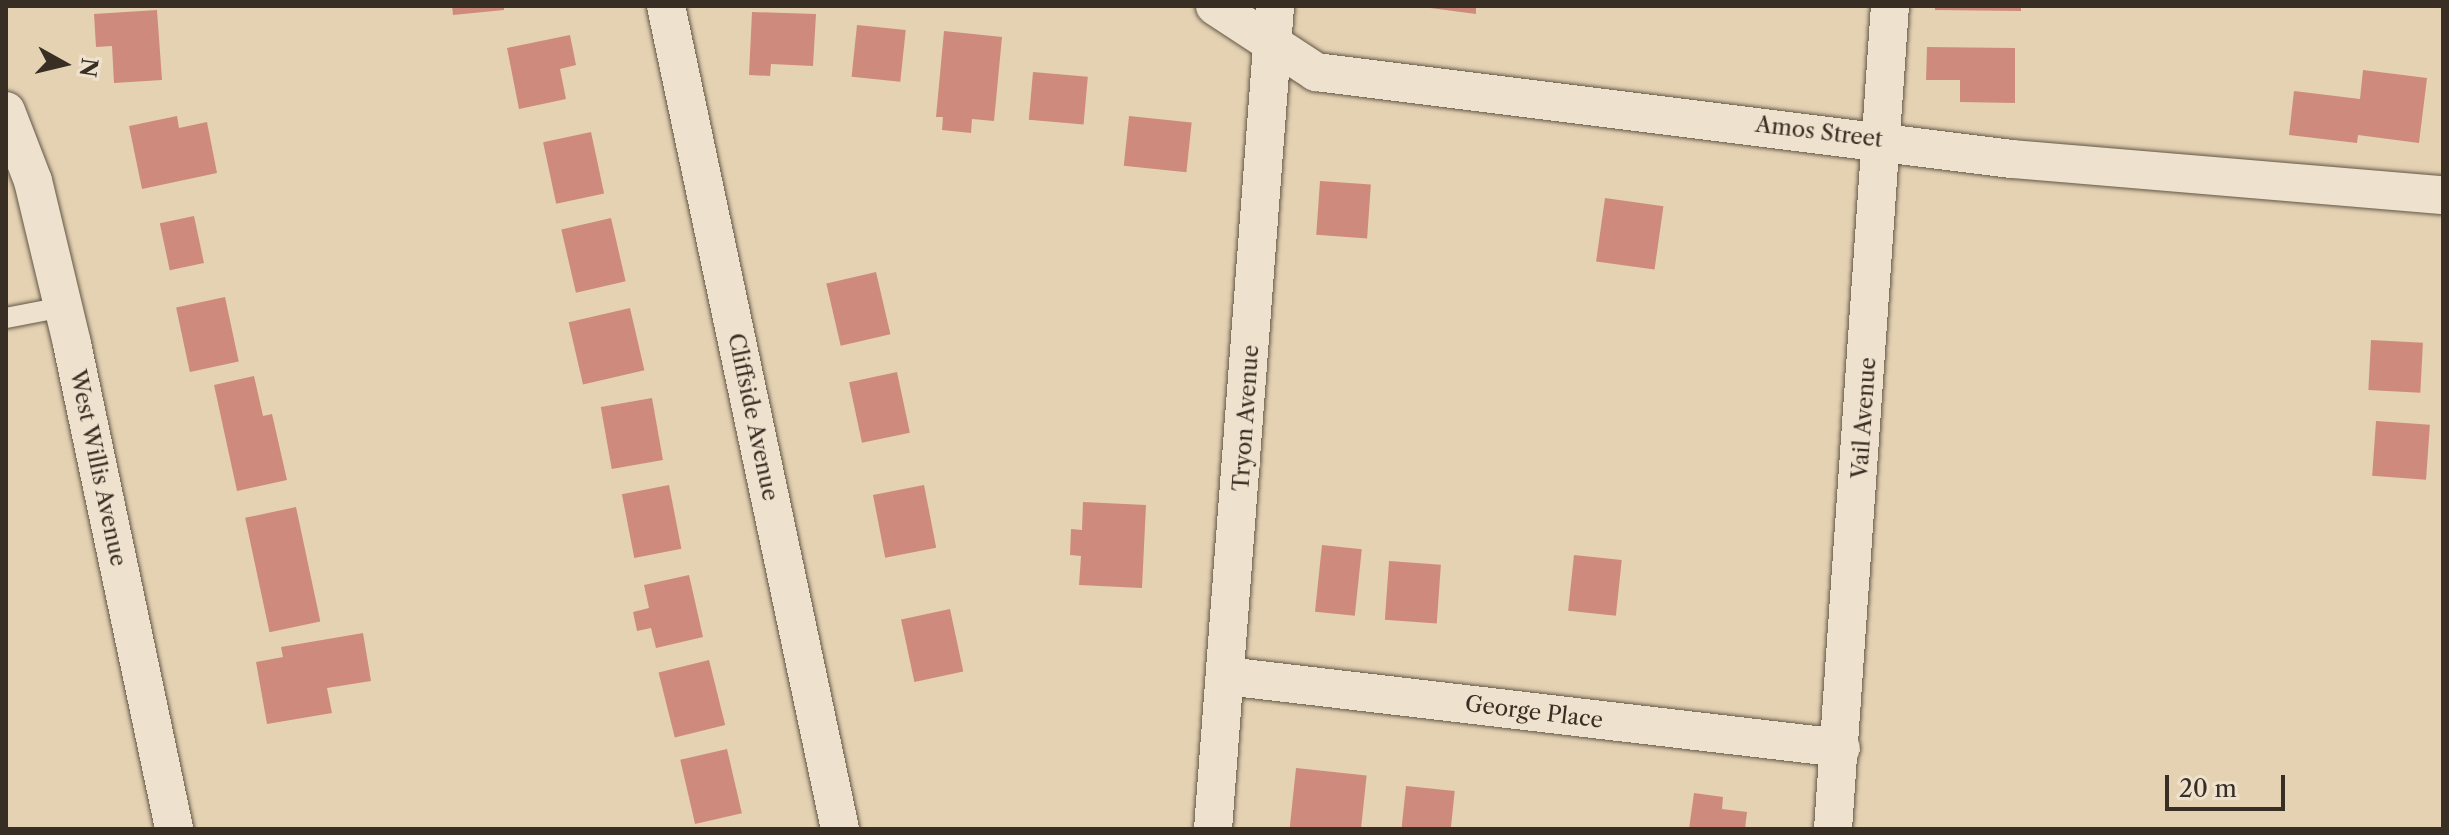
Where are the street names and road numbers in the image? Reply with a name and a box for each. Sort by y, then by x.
street label: Amos Street [1754,111,1884,153]
street label: Cliffside Avenue [722,330,784,504]
street label: Tryon Avenue [1228,344,1264,492]
street label: Vail Avenue [1847,356,1881,480]
street label: West Willis Avenue [64,367,132,569]
street label: George Place [1463,690,1605,734]

